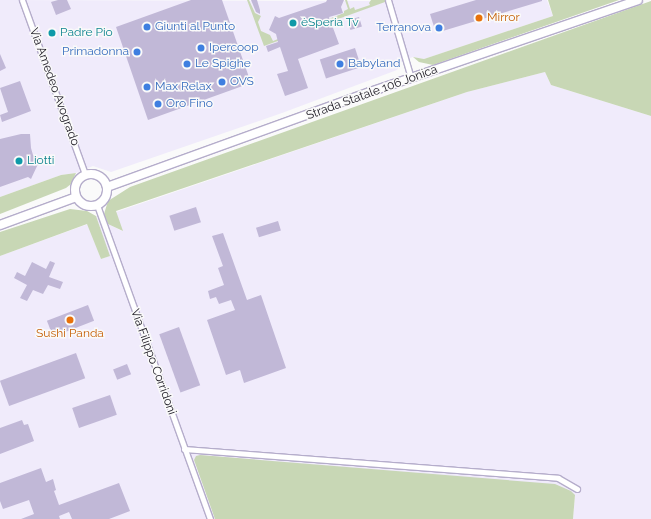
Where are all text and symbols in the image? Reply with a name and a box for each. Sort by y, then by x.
place label: Mirror [487,11,520,25]
marker: Mirror [474,13,484,23]
place label: èSperia Tv [301,16,359,30]
marker: èSperia Tv [288,18,298,28]
place label: Giunti al Punto [155,20,235,34]
place label: Terranova [376,21,431,35]
marker: Giunti al Punto [142,22,152,32]
marker: Terranova [434,23,444,33]
street label: Via Amedeo Avogrado [26,26,82,148]
place label: Padre Pio [60,26,113,40]
marker: Padre Pio [47,28,57,38]
place label: Ipercoop [209,41,259,55]
marker: Ipercoop [196,43,206,53]
place label: Primadonna [62,45,129,59]
marker: Primadonna [132,47,142,57]
place label: Le Spighe [195,57,251,71]
place label: Babyland [348,57,400,71]
marker: Le Spighe [182,59,192,69]
marker: Babyland [335,59,345,69]
street label: Strada Statale 106 Jonica [304,62,440,124]
place label: OVS [230,75,254,89]
marker: OVS [217,77,227,87]
place label: Max Relax [155,80,212,94]
marker: Max Relax [142,82,152,92]
place label: Oro Fino [166,97,213,111]
marker: Oro Fino [153,99,163,109]
place label: Liotti [27,154,54,168]
marker: Liotti [14,156,24,166]
street label: Via Filippo Corridoni [127,307,179,417]
marker: Sushi Panda [65,315,75,325]
place label: Sushi Panda [36,327,104,341]

